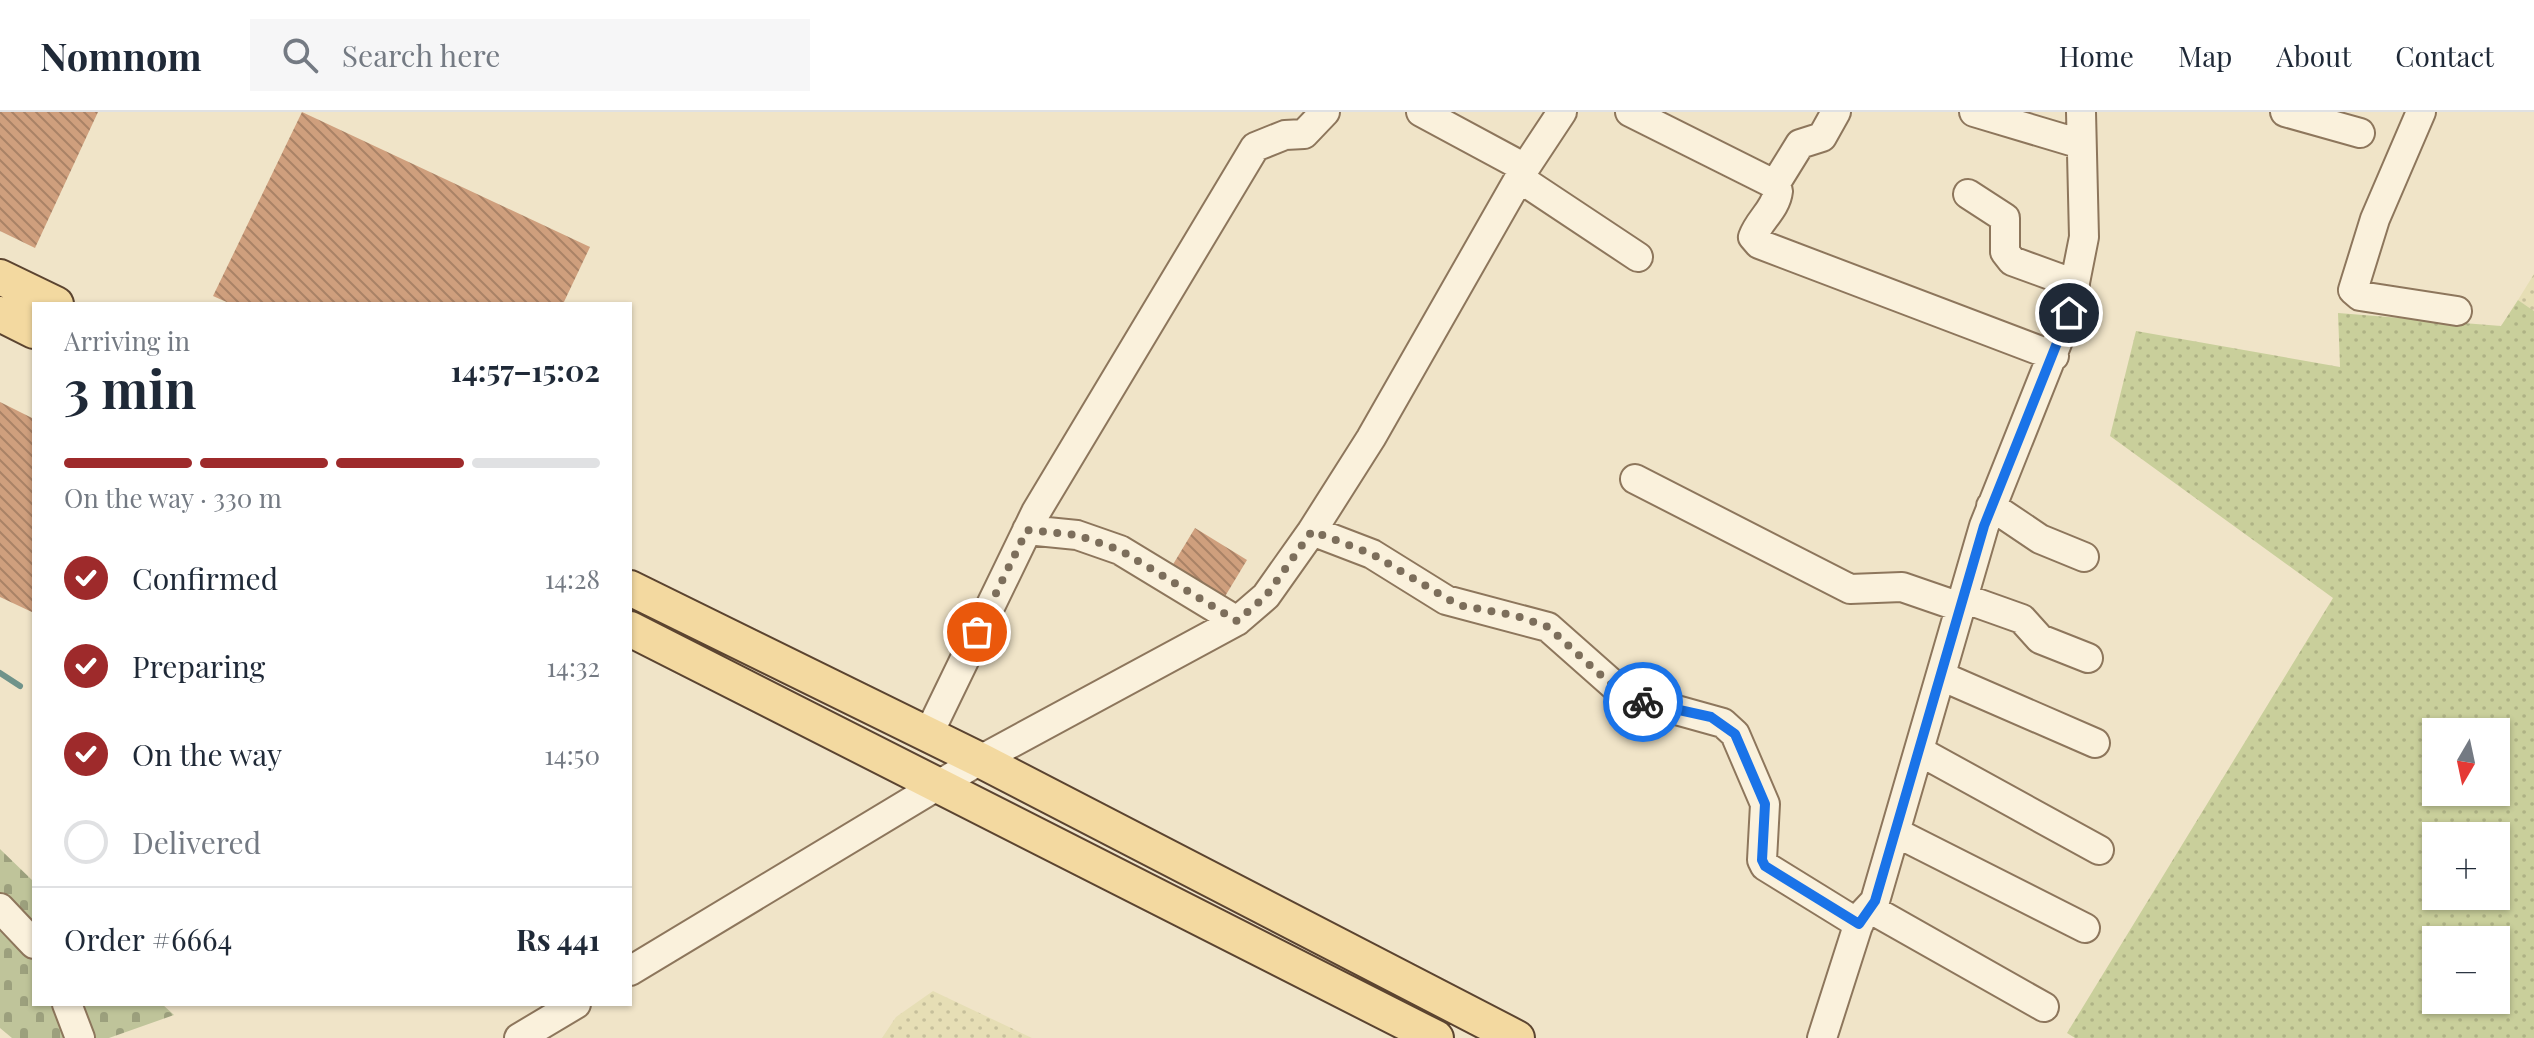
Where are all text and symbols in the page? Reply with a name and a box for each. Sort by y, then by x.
search box [250,19,810,91]
text: Nomnom [40,30,202,81]
icon: search [278,33,322,77]
text: Search here [342,35,500,75]
text: Home [2059,37,2134,74]
text: Map [2178,37,2232,74]
text: About [2276,37,2351,74]
text: Contact [2395,37,2494,74]
pin [2035,279,2103,347]
icon: home [2047,291,2091,335]
text: Arriving in [64,323,190,358]
text: 14:57–15:02 [450,350,600,390]
text: 3 min [64,353,197,422]
text: On the way · 330 m [64,480,282,515]
icon: check [64,556,108,600]
text: Confirmed [132,558,278,598]
text: 14:28 [545,561,600,596]
pin [943,598,1011,666]
icon: bag [955,610,999,654]
icon: check [64,644,108,688]
text: Preparing [132,646,265,686]
text: 14:32 [546,649,600,684]
courier [1603,662,1683,742]
icon: bike [1621,680,1665,724]
north arrow [2422,718,2510,806]
map controls [2422,718,2510,1014]
icon: check [64,732,108,776]
text: On the way [132,734,282,774]
text: 14:50 [544,737,600,772]
text: Delivered [132,822,261,862]
button: + [2422,822,2510,910]
text: Order #6664 [64,919,232,959]
text: Rs 441 [516,919,600,959]
button: − [2422,926,2510,1014]

